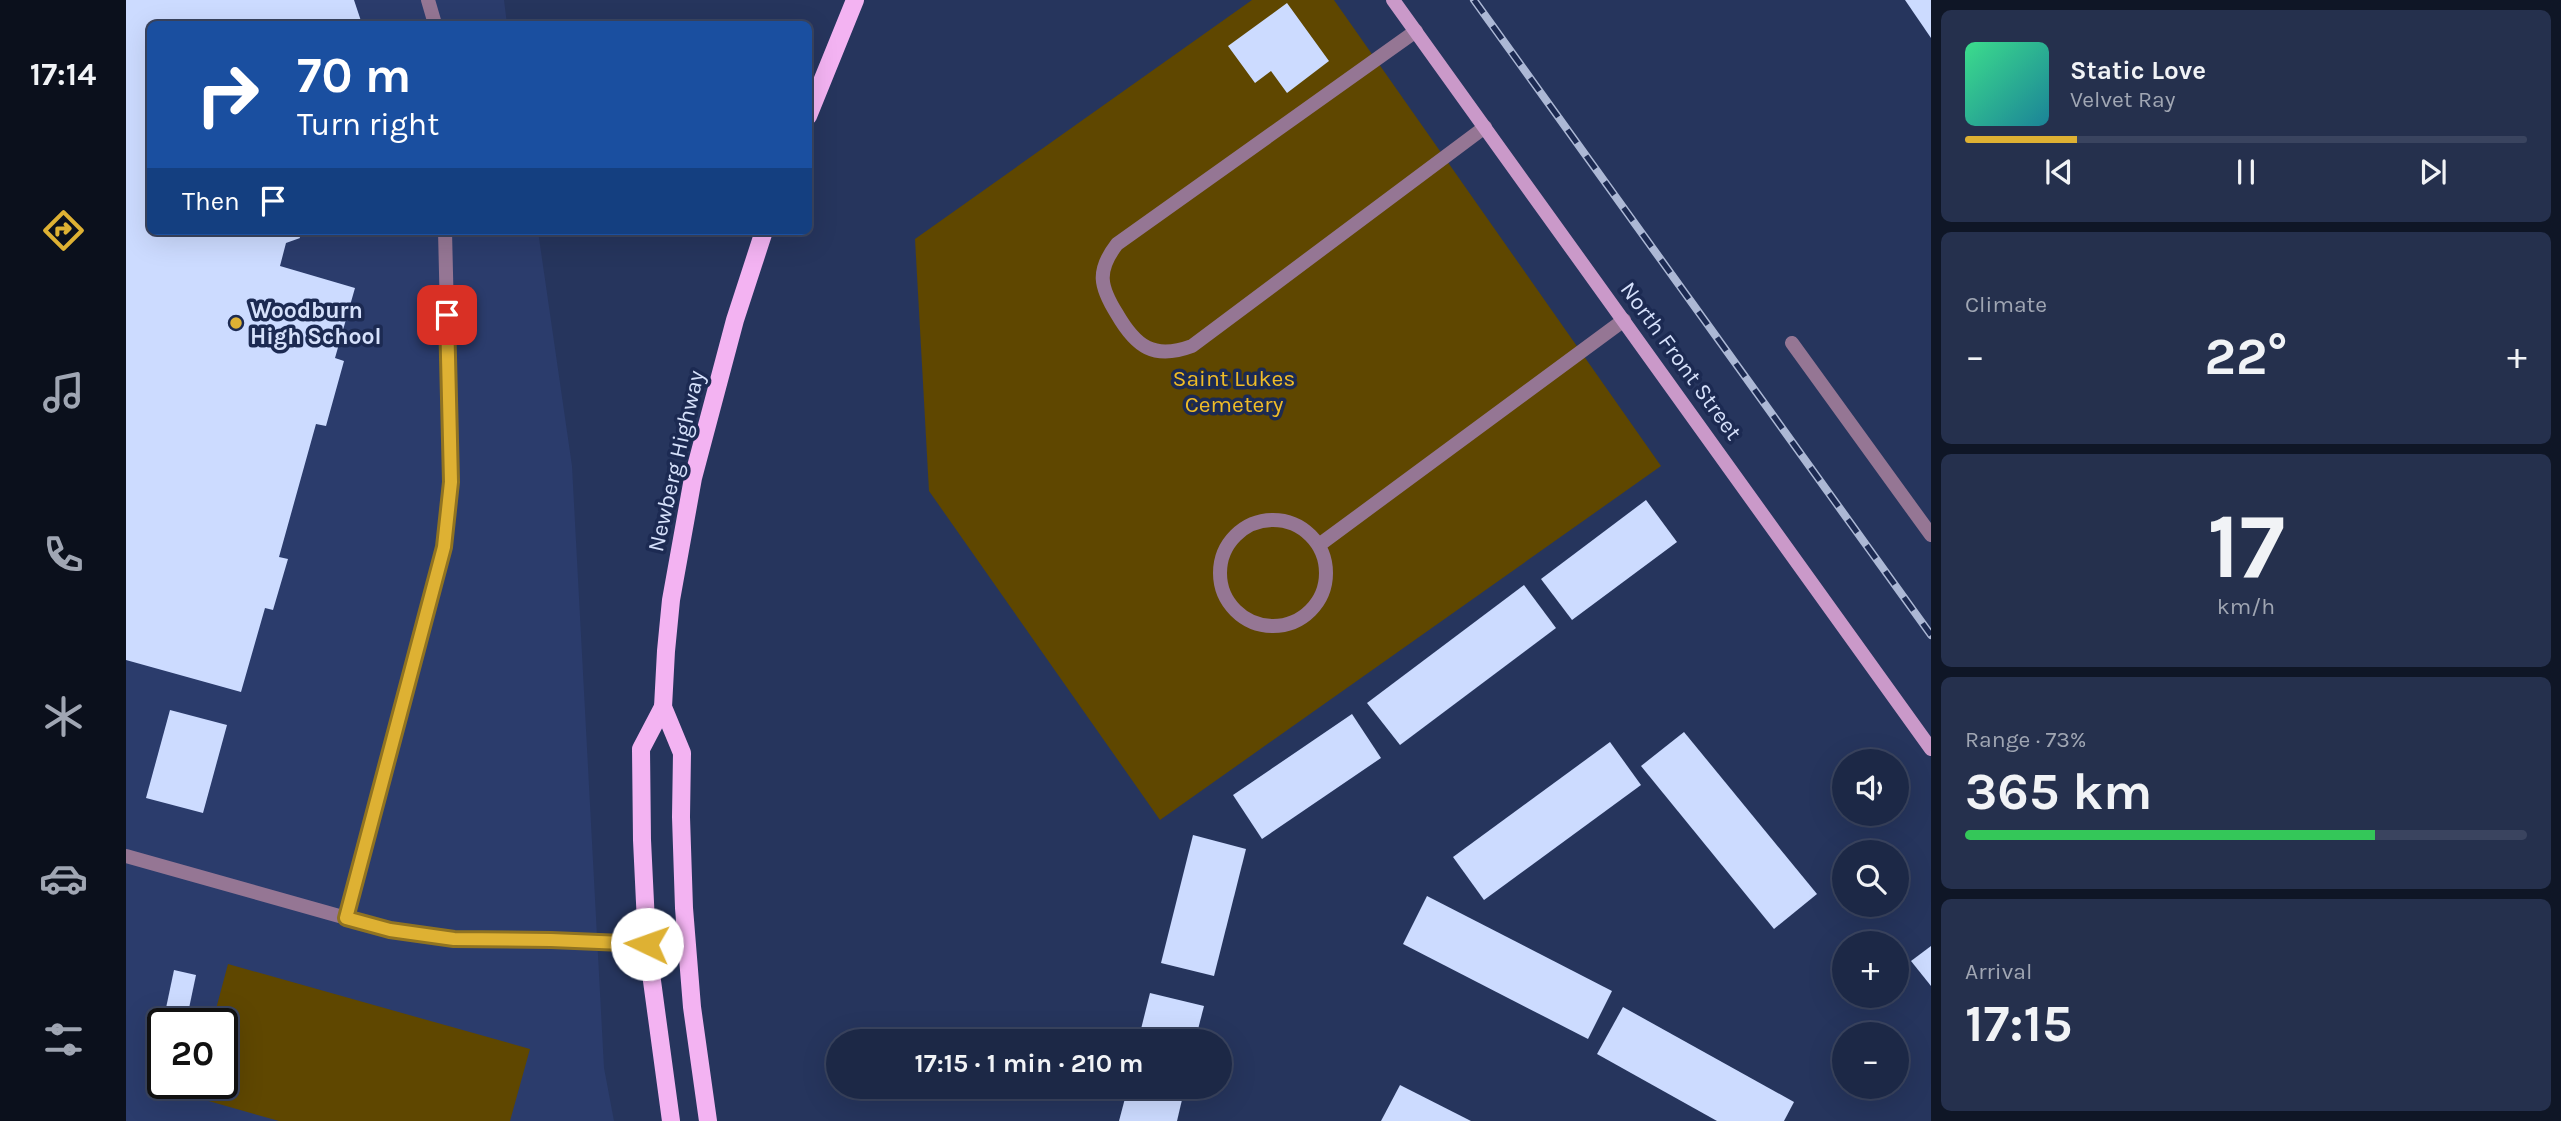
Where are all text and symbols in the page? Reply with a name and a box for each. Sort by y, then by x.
text: 70 m [297,47,411,104]
icon: right [182,49,273,140]
text: Static Love [2070,55,2206,86]
text: 17:14 [30,56,96,93]
text: Velvet Ray [2070,86,2175,113]
text: Turn right [297,106,439,143]
icon: previous [2040,153,2078,191]
icon: pause [2227,153,2265,191]
icon: next [2414,153,2452,191]
icon: arrive [254,182,292,220]
text: Then [182,186,240,217]
icon: directions [39,206,88,255]
street label: North Front Street [1615,277,1748,446]
pin [417,285,477,345]
text: Climate [1965,291,2047,318]
icon: arrive [428,296,466,334]
place label: Woodburn High School [250,297,382,350]
marker: Woodburn High School [228,315,244,331]
text: 22° [2204,326,2288,387]
text: − [1965,334,1985,379]
text: + [2507,334,2527,379]
park label: Saint Lukes Cemetery [1173,365,1295,418]
street label: Newberg Highway [642,367,710,554]
icon: music [39,368,88,417]
text: 17 [2207,494,2285,600]
icon: phone [39,530,88,579]
text: km/h [2217,593,2275,620]
icon: climate [39,692,88,741]
text: Range · 73% [1965,726,2087,753]
map controls [1832,749,1909,1099]
button: sound [1832,749,1909,826]
text: 365 km [1965,761,2152,822]
button: search [1832,840,1909,917]
icon: car [39,854,88,903]
position arrow [610,907,684,981]
button: + [1832,931,1909,1008]
text: Arrival [1965,958,2032,985]
text: 17:15 [1965,993,2072,1054]
speed limit sign: 20 [147,1008,238,1099]
icon: filters [39,1015,88,1064]
button: − [1832,1022,1909,1099]
text: 17:15 · 1 min · 210 m [914,1048,1144,1079]

